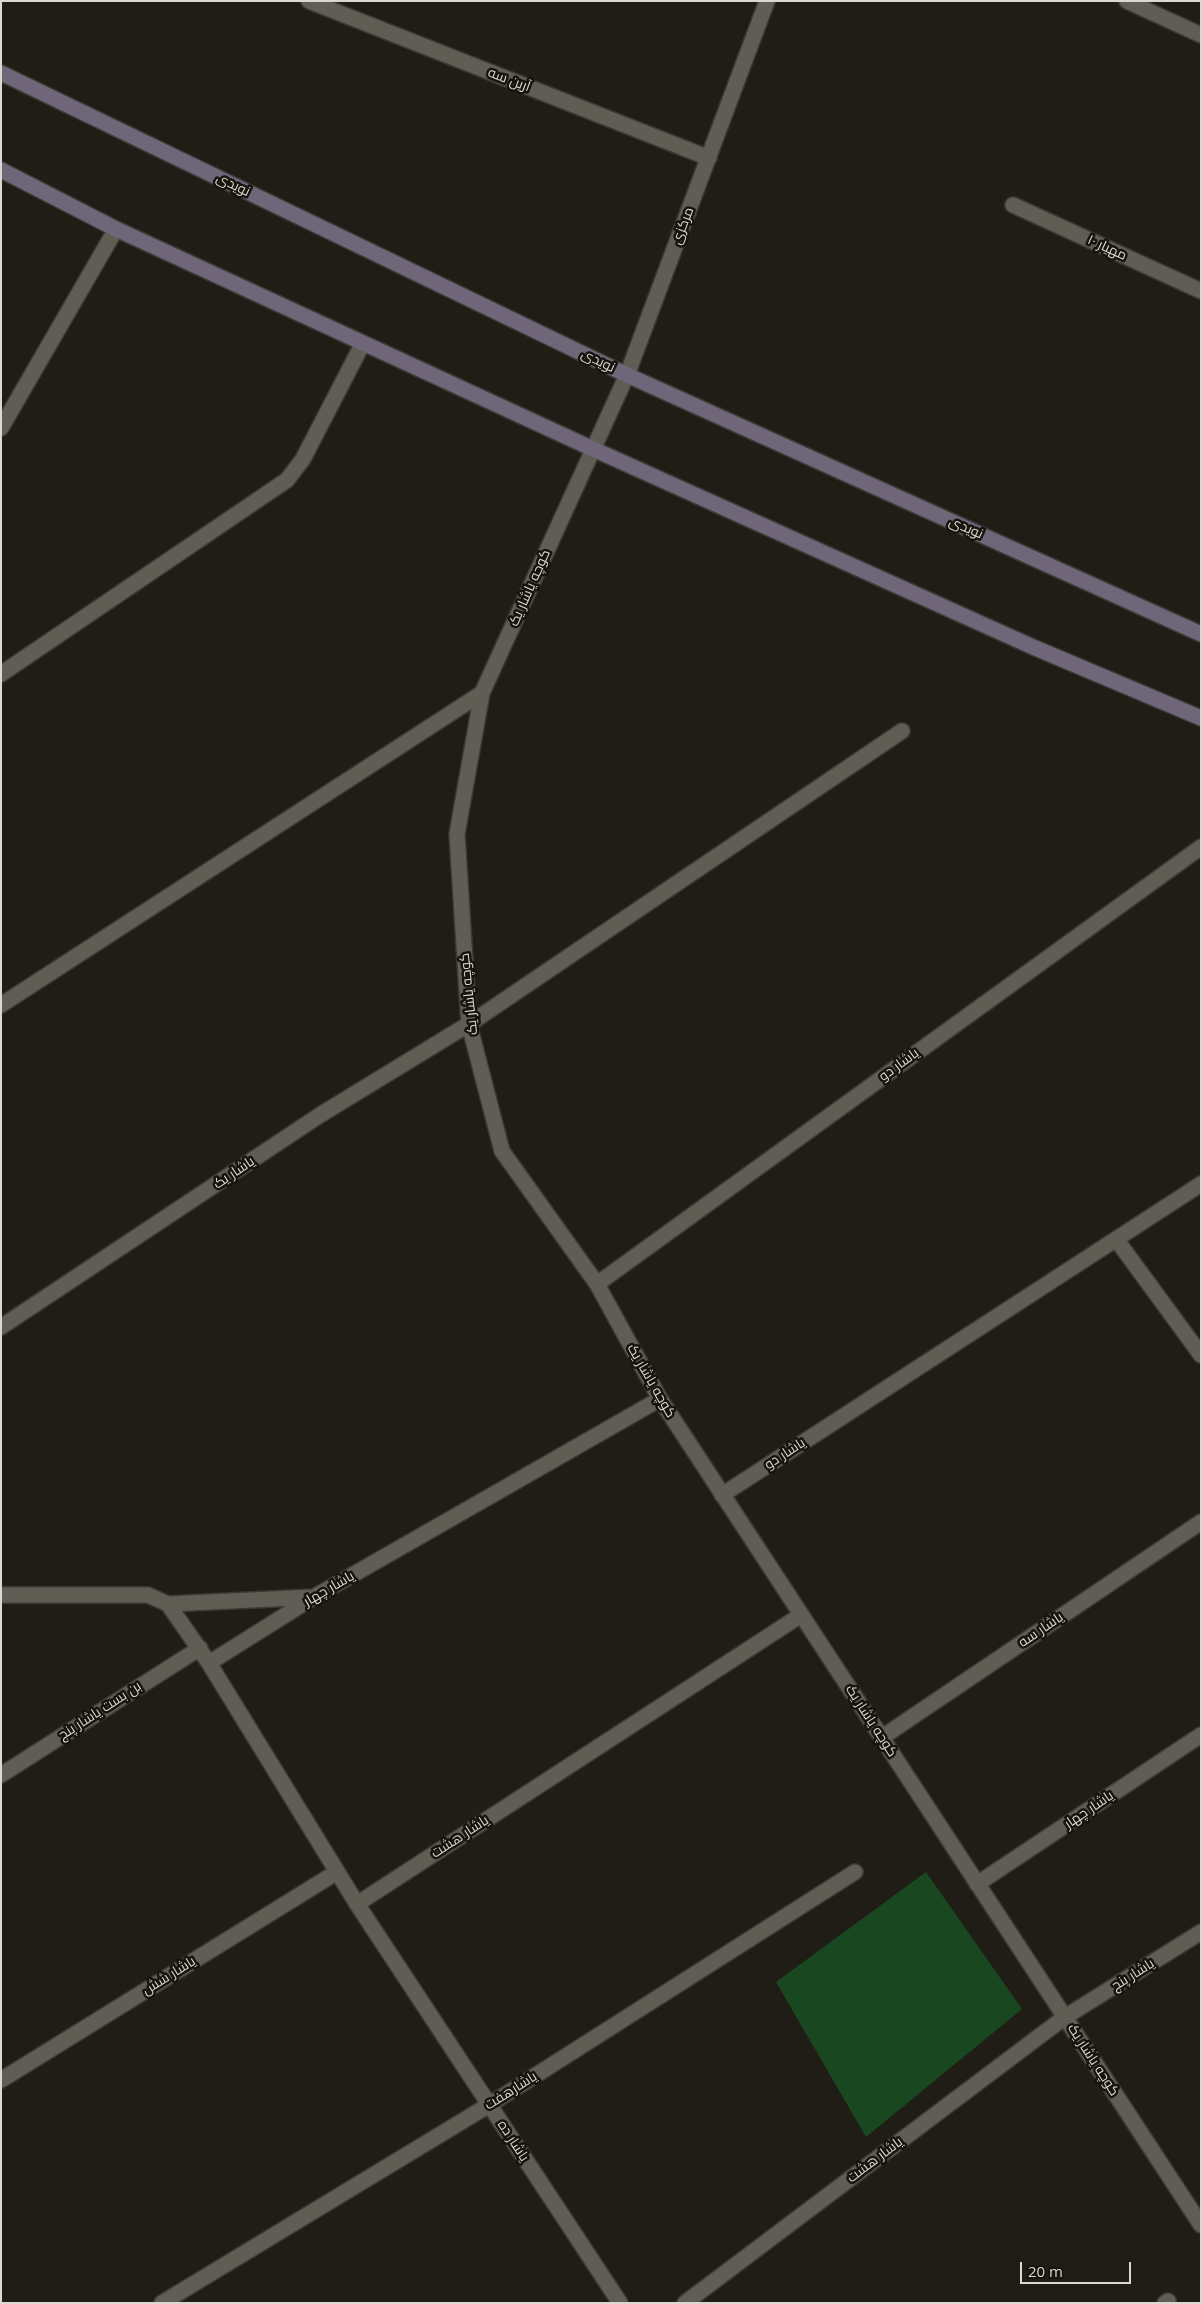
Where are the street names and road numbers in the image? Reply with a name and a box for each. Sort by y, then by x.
street label: آرین سه [485,64,533,96]
street label: نویدی [213,170,253,200]
street label: مرکزی [668,205,698,247]
street label: مهیار ۱۰ [1085,232,1129,264]
street label: نویدی [578,346,618,376]
street label: نویدی [946,513,986,543]
street label: کوچه یاشار یک [506,547,554,629]
street label: کوچه یاشار یک [456,952,482,1036]
street label: یاشار دو [876,1045,922,1085]
street label: یاشار یک [210,1153,258,1193]
street label: کوچه یاشار یک [623,1341,679,1421]
street label: یاشار دو [761,1435,809,1473]
street label: یاشار چهار [301,1568,357,1610]
street label: یاشار سه [1015,1609,1067,1651]
street label: بن بست یاشار پنج [55,1678,145,1744]
street label: کوچه یاشار یک [842,1682,900,1760]
street label: یاشار چهار [1061,1787,1117,1833]
street label: یاشار هشت [428,1812,492,1862]
street label: یاشار شش [139,1953,199,1999]
street label: یاشار پنج [1108,1955,1158,1995]
street label: کوچه یاشار یک [1064,2021,1122,2099]
street label: یاشارهفت [482,2068,540,2114]
street label: یاشار ده [493,2117,533,2165]
street label: یاشار هشت [844,2134,906,2186]

